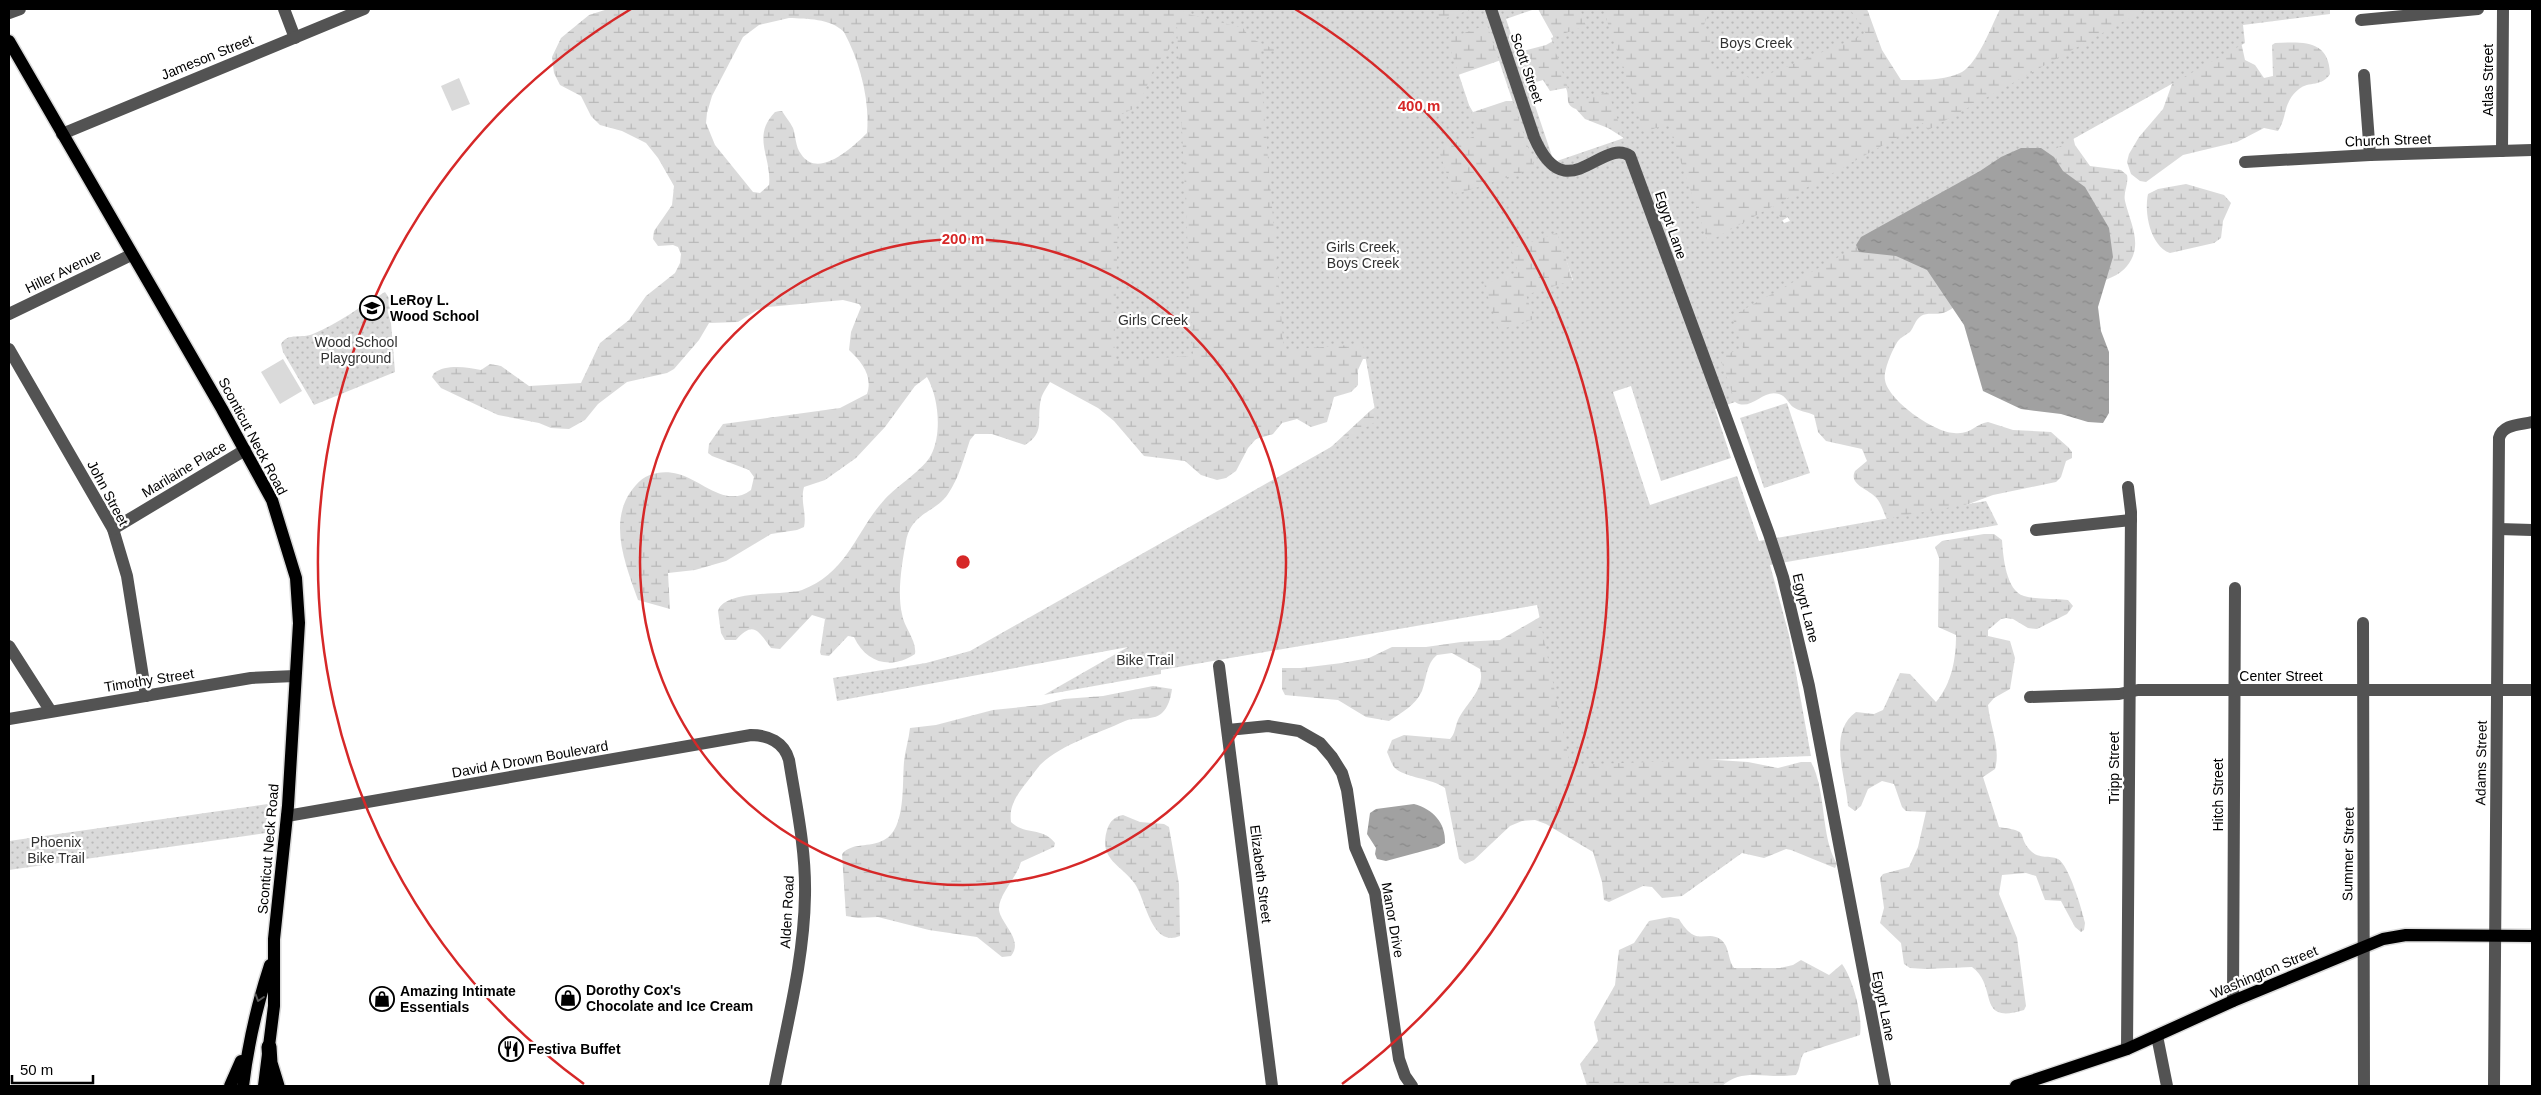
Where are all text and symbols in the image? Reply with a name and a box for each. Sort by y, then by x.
street label: Jameson Street [159,31,256,83]
street label: Scott Street [1508,31,1547,105]
park label: Boys Creek [1720,35,1793,51]
street label: Atlas Street [2480,44,2496,116]
text: 400 m [1398,97,1440,114]
street label: Church Street [2345,130,2432,150]
street label: Egypt Lane [1652,189,1690,261]
text: 200 m [942,230,984,247]
park label: Girls Creek, Boys Creek [1326,239,1400,271]
street label: Hiller Avenue [23,246,104,296]
place label: LeRoy L. Wood School [390,292,479,324]
school or university icon: LeRoy L. Wood School [359,295,385,321]
park label: Girls Creek [1118,312,1189,328]
park label: Wood School Playground [314,334,398,366]
street label: Sconticut Neck Road [215,375,291,497]
street label: Marilaine Place [139,437,229,501]
street label: John Street [84,458,132,528]
centre of rings [954,553,972,571]
street label: Egypt Lane [1790,572,1822,645]
park label: Bike Trail [1116,652,1174,668]
street label: Timothy Street [103,665,195,695]
street label: Center Street [2239,668,2323,684]
street label: Adams Street [2472,720,2490,806]
street label: Tripp Street [2106,732,2122,804]
street label: David A Drown Boulevard [450,737,610,781]
street label: Hitch Street [2210,758,2226,832]
street label: Sconticut Neck Road [254,783,282,915]
street label: Summer Street [2339,807,2357,901]
street label: Elizabeth Street [1247,824,1275,924]
park label: Phoenix Bike Trail [27,834,85,866]
street label: Alden Road [777,875,797,949]
street label: Manor Drive [1379,881,1408,959]
street label: Washington Street [2208,942,2320,1002]
street label: Egypt Lane [1869,970,1899,1042]
place label: Dorothy Cox's Chocolate and Ice Cream [586,982,753,1014]
place label: Amazing Intimate Essentials [400,983,516,1015]
shop icon: Dorothy Cox's Chocolate and Ice Cream [555,985,581,1011]
shop icon: Amazing Intimate Essentials [369,986,395,1012]
one-way arrow [255,993,265,1002]
restaurant icon: Festiva Buffet [498,1036,524,1062]
place label: Festiva Buffet [528,1041,621,1057]
scale bar [12,1052,94,1084]
text: 50 m [20,1061,53,1078]

